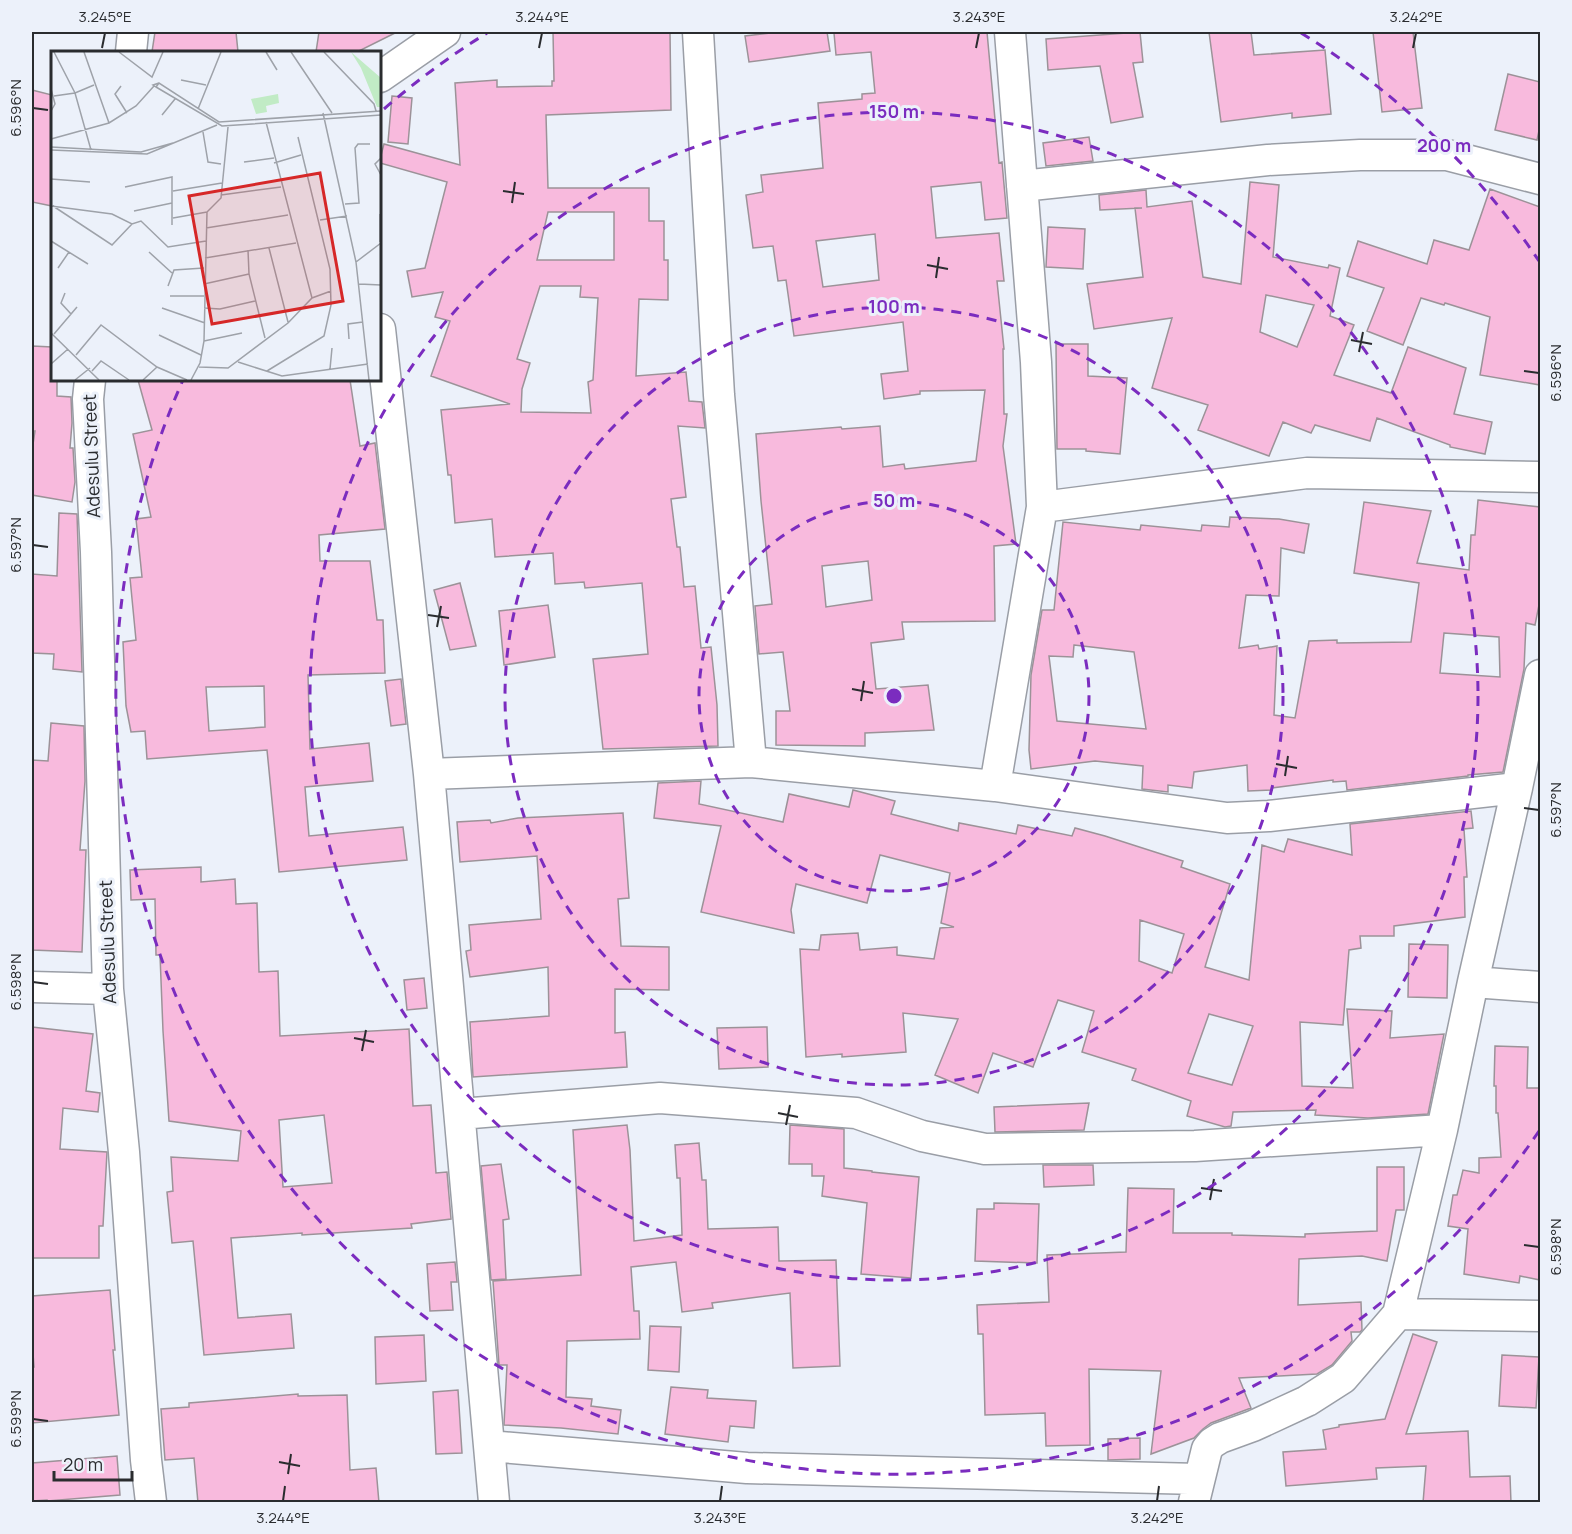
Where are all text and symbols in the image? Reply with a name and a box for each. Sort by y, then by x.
text: 3.245°E [78,6,132,27]
text: 3.244°E [515,6,569,27]
text: 3.243°E [953,6,1005,27]
text: 3.242°E [1389,6,1443,27]
inset map [51,51,381,381]
text: 6.596°N [5,79,26,137]
text: 150 m [869,99,919,123]
text: 200 m [1417,133,1471,157]
text: 100 m [868,294,920,318]
text: 6.596°N [1545,344,1566,402]
street label: Adesulu Street [77,394,105,518]
text: 50 m [873,488,915,512]
text: 6.597°N [5,517,26,573]
centre of rings [884,686,904,706]
text: 6.597°N [1545,782,1566,838]
street label: Adesulu Street [93,880,121,1004]
text: 6.598°N [5,954,26,1010]
text: 6.598°N [1545,1219,1566,1275]
text: 6.599°N [5,1390,26,1448]
scale bar [54,1444,132,1482]
text: 20 m [63,1452,103,1476]
text: 3.244°E [256,1507,310,1528]
text: 3.243°E [694,1507,746,1528]
text: 3.242°E [1130,1507,1184,1528]

